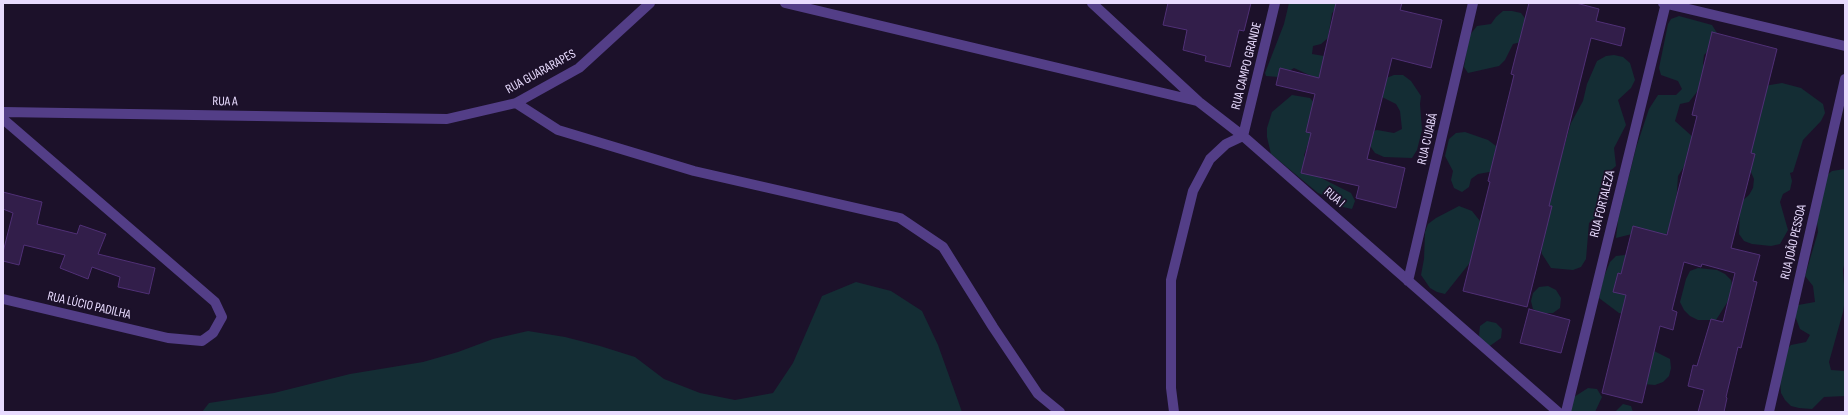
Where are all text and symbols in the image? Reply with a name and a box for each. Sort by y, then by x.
street label: RUA CAMPO GRANDE [1229,21,1265,111]
street label: RUA GUARARAPES [503,46,579,98]
street label: RUA A [212,94,238,110]
street label: RUA CUIABÁ [1415,112,1441,166]
street label: RUA FORTALEZA [1587,169,1619,239]
street label: RUA I [1320,185,1348,211]
street label: RUA JOÃO PESSOA [1778,203,1810,281]
street label: RUA LÚCIO PADILHA [46,289,132,323]

